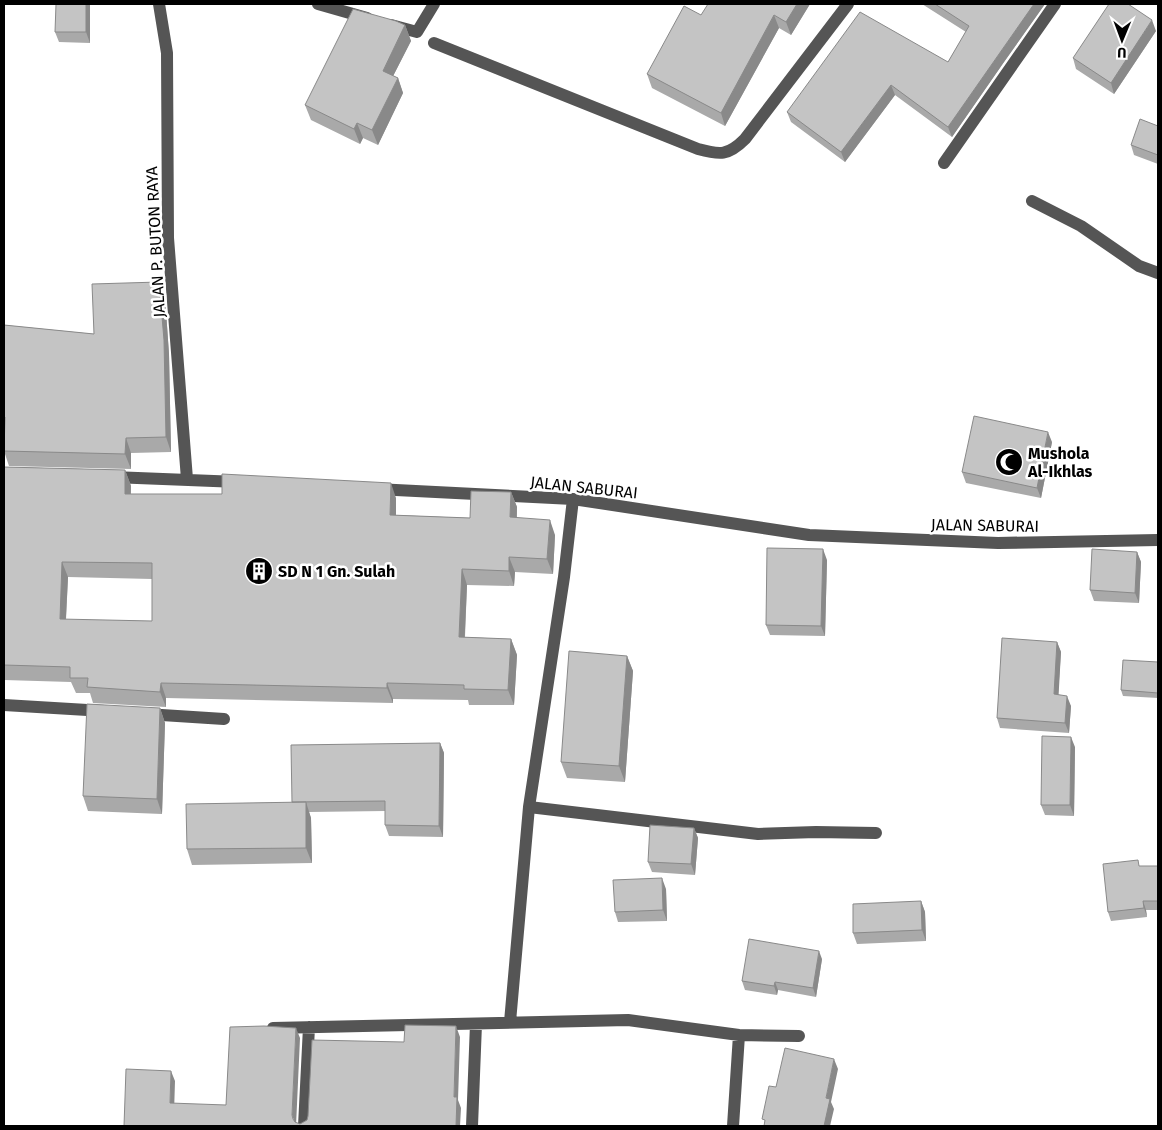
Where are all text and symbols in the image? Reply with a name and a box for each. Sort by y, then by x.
north arrow [1097,15,1147,65]
text: U [1117,44,1126,61]
street label: JALAN P. BUTON RAYA [142,165,169,318]
place label: Mushola Al-Ikhlas [1027,444,1093,481]
mosque icon: Mushola Al-Ikhlas [994,447,1024,477]
street label: JALAN SABURAI [529,472,639,503]
street label: JALAN SABURAI [931,515,1039,536]
building icon: SD N 1 Gn. Sulah [244,556,274,586]
place label: SD N 1 Gn. Sulah [278,562,395,581]

